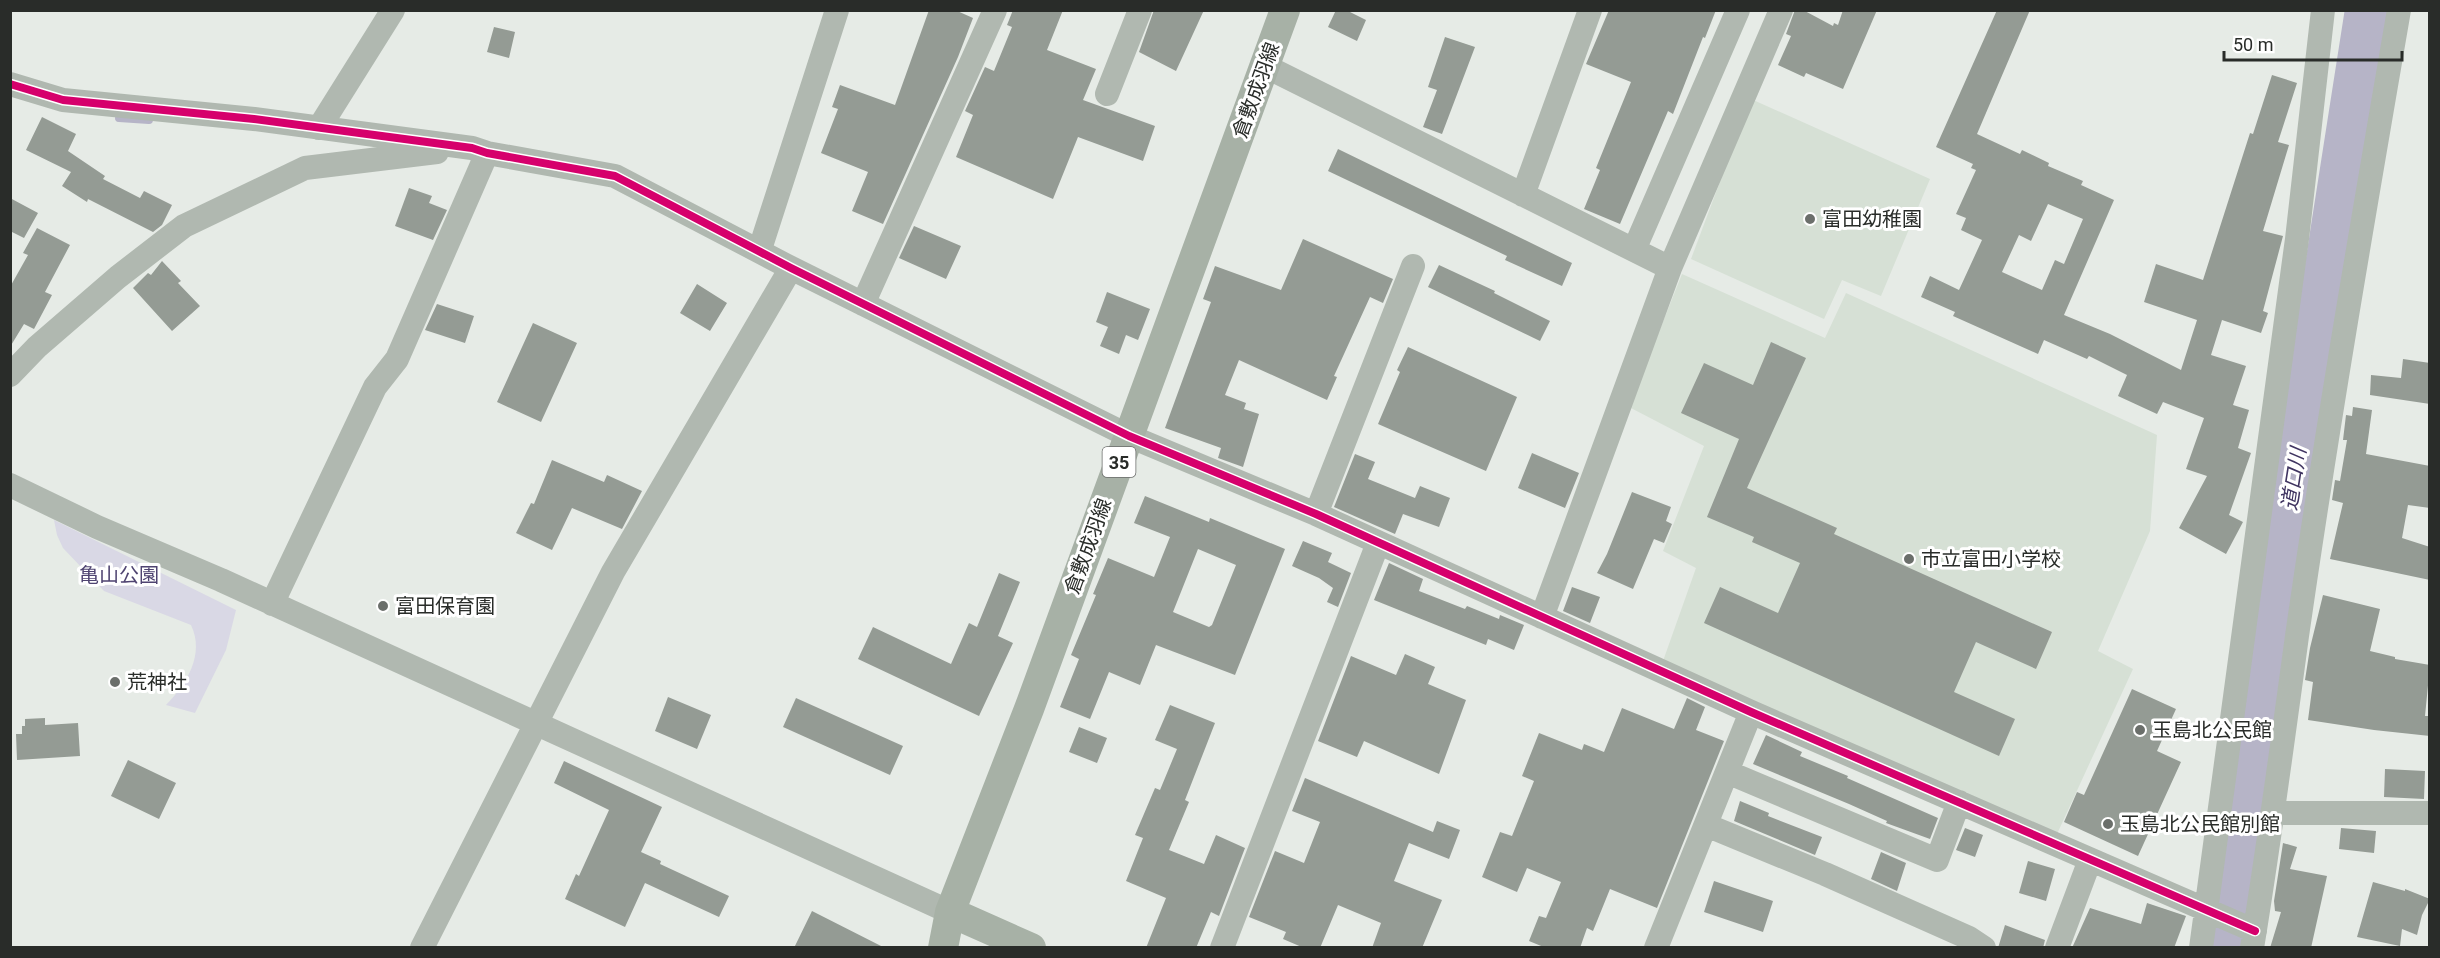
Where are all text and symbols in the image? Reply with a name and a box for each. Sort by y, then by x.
scale bar [2224,24,2402,62]
text: 50 m [2233,34,2273,55]
street label: 倉敷成羽線 [1228,39,1284,141]
place label: 富田幼稚園 [1822,207,1922,231]
marker: 富田幼稚園 [1803,212,1817,226]
water label: 道口川 [2277,444,2311,512]
road number: 35 [1102,447,1136,477]
street label: 倉敷成羽線 [1060,495,1116,597]
place label: 市立富田小学校 [1921,547,2061,571]
marker: 市立富田小学校 [1902,552,1916,566]
park label: 亀山公園 [79,563,159,587]
place label: 富田保育園 [395,594,495,618]
marker: 富田保育園 [376,599,390,613]
place label: 荒神社 [127,670,187,694]
marker: 荒神社 [108,675,122,689]
place label: 玉島北公民館 [2152,718,2272,742]
marker: 玉島北公民館 [2133,723,2147,737]
place label: 玉島北公民館別館 [2120,812,2280,836]
marker: 玉島北公民館別館 [2101,817,2115,831]

